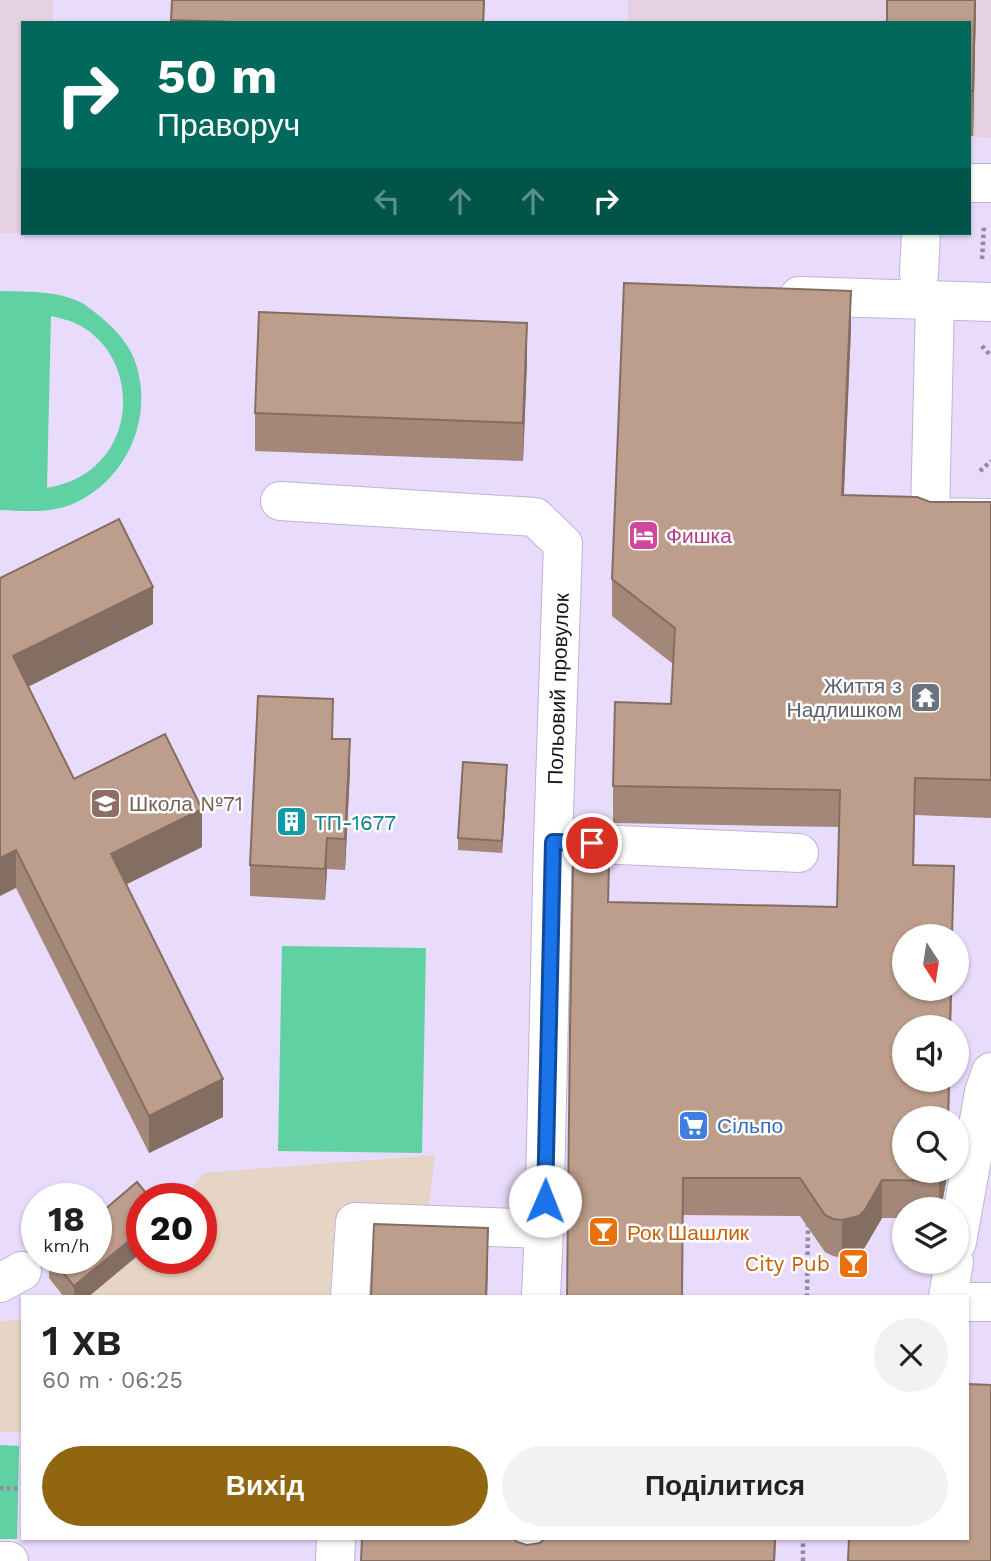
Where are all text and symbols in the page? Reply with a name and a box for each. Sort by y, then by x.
text: 50 m [157,47,277,105]
icon: right [42,49,133,140]
text: Праворуч [157,106,300,144]
icon: left [368,182,406,220]
icon: ahead [441,182,479,220]
icon: ahead [514,182,552,220]
icon: right [587,182,625,220]
hotel icon: Фишка [626,518,660,552]
place label: Фишка [666,523,732,548]
street label: Польовий провулок [542,592,574,785]
place label: Життя з Надлишком [787,673,902,722]
temple icon: Життя з Надлишком [908,680,942,714]
school or university icon: Школа №71 [89,786,123,820]
place label: Школа №71 [129,791,243,816]
building icon: ТП-1677 [274,805,308,839]
place label: ТП-1677 [314,810,396,835]
pin [562,813,622,873]
icon: arrive [573,824,611,862]
north arrow [892,924,970,1001]
map controls [892,924,969,1274]
button: sound [892,1015,969,1092]
button: search [892,1106,969,1183]
supermarket icon: Сільпо [677,1108,711,1142]
place label: Сільпо [717,1113,783,1138]
position arrow [508,1164,582,1238]
speed limit sign: 20 [126,1183,217,1274]
button: layers [892,1197,969,1274]
text: 18 [48,1198,85,1240]
bar icon: Рок Шашлик [587,1215,621,1249]
place label: Рок Шашлик [627,1220,750,1245]
text: km/h [43,1235,90,1256]
bar icon: City Pub [836,1246,870,1280]
place label: City Pub [745,1251,830,1276]
text: 1 хв [42,1316,122,1365]
button: close [874,1318,948,1392]
text: 60 m · 06:25 [42,1367,183,1394]
button: Вихід [42,1446,488,1526]
button: Поділитися [502,1446,948,1526]

